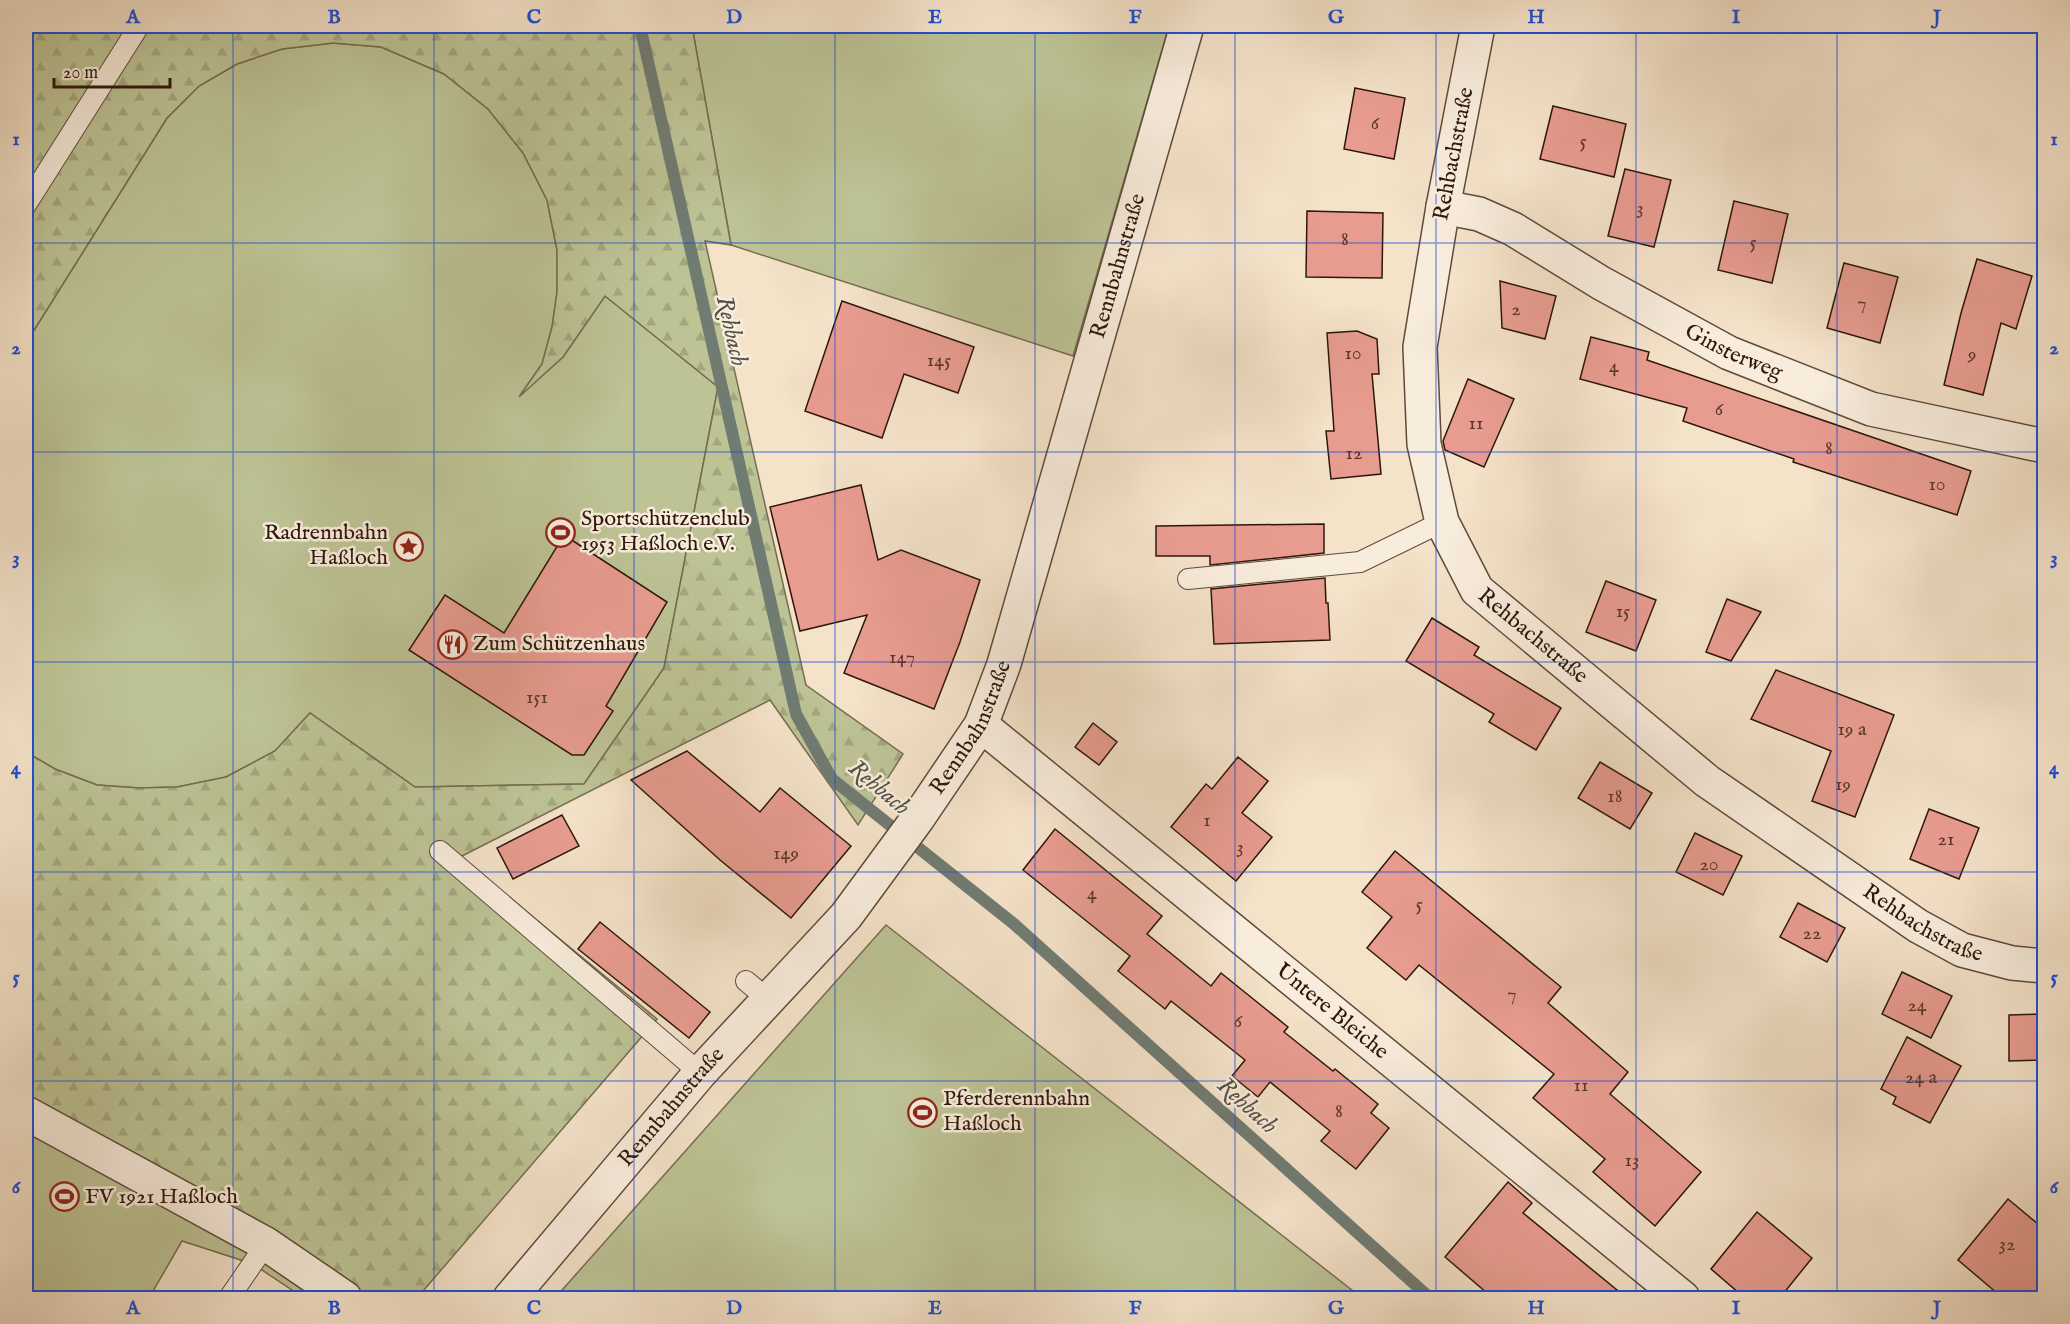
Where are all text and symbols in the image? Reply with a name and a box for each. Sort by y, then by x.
text: A [125,5,141,30]
text: B [327,5,341,30]
text: C [527,5,541,30]
text: D [726,5,742,30]
text: E [928,5,942,30]
text: F [1129,5,1142,30]
text: G [1328,5,1345,30]
text: H [1527,5,1545,30]
text: I [1732,5,1741,30]
text: J [1930,5,1942,30]
scale bar [54,51,170,89]
text: 20 m [63,62,98,85]
street label: Rehbachstraße [1427,85,1481,223]
house number: 6 [1371,111,1380,136]
text: 1 [12,127,20,152]
text: 1 [2050,127,2058,152]
house number: 5 [1579,129,1587,154]
street label: Rennbahnstraße [1084,190,1152,342]
house number: 3 [1636,196,1644,221]
house number: 8 [1341,227,1349,252]
house number: 5 [1749,230,1757,255]
house number: 7 [1857,291,1867,316]
water label: Rehbach [708,293,754,369]
house number: 2 [1511,297,1521,322]
street label: Ginsterweg [1680,317,1788,387]
text: 2 [11,336,21,361]
text: 2 [2049,336,2059,361]
house number: 10 [1344,341,1362,366]
house number: 9 [1967,342,1976,367]
house number: 145 [927,348,951,373]
house number: 4 [1609,354,1619,379]
house number: 6 [1715,397,1724,422]
house number: 11 [1469,411,1483,436]
house number: 8 [1825,436,1833,461]
house number: 12 [1346,441,1362,466]
house number: 10 [1928,472,1946,497]
place label: Sportschützenclub 1953 Haßloch e.V. [581,505,750,558]
sports icon: Sportschützenclub 1953 Haßloch e.V. [544,516,576,548]
place label: Radrennbahn Haßloch [264,519,388,572]
place icon: Radrennbahn Haßloch [393,530,425,562]
text: 3 [12,546,20,571]
text: 3 [2050,546,2058,571]
street label: Rehbachstraße [1472,582,1593,690]
house number: 15 [1616,599,1630,624]
restaurant icon: Zum Schützenhaus [436,628,468,660]
place label: Zum Schützenhaus [473,630,645,658]
house number: 147 [889,645,915,670]
street label: Rennbahnstraße [924,657,1018,800]
house number: 151 [526,685,548,710]
house number: 19 a [1837,717,1867,742]
water label: Rehbach [842,753,916,823]
text: 4 [11,756,22,781]
text: 4 [2049,756,2060,781]
house number: 19 [1835,772,1851,797]
house number: 18 [1607,784,1623,809]
house number: 1 [1203,808,1211,833]
house number: 21 [1938,827,1954,852]
house number: 3 [1236,835,1244,860]
house number: 149 [773,841,799,866]
house number: 20 [1699,852,1719,877]
street label: Rehbachstraße [1857,878,1986,969]
house number: 4 [1087,881,1097,906]
house number: 5 [1415,892,1423,917]
house number: 22 [1803,921,1821,946]
street label: Untere Bleiche [1270,957,1394,1066]
text: 5 [12,965,20,990]
text: 5 [2050,965,2058,990]
house number: 7 [1507,982,1517,1007]
house number: 24 [1907,993,1927,1018]
house number: 6 [1234,1009,1243,1034]
street label: Rennbahnstraße [612,1041,731,1173]
house number: 24 a [1905,1065,1937,1090]
water label: Rehbach [1210,1071,1284,1141]
house number: 11 [1574,1073,1588,1098]
place label: Pferderennbahn Haßloch [943,1085,1090,1138]
sports icon: Pferderennbahn Haßloch [906,1096,938,1128]
house number: 8 [1335,1099,1343,1124]
house number: 13 [1625,1148,1639,1173]
text: 6 [12,1175,22,1200]
text: 6 [2050,1175,2060,1200]
sports icon: FV 1921 Haßloch [48,1181,80,1213]
place label: FV 1921 Haßloch [85,1183,238,1211]
house number: 32 [1999,1232,2015,1257]
text: A [125,1296,141,1321]
text: B [327,1296,341,1321]
text: C [527,1296,541,1321]
text: D [726,1296,742,1321]
text: E [928,1296,942,1321]
text: F [1129,1296,1142,1321]
text: G [1328,1296,1345,1321]
text: H [1527,1296,1545,1321]
text: I [1732,1296,1741,1321]
text: J [1930,1296,1942,1321]

